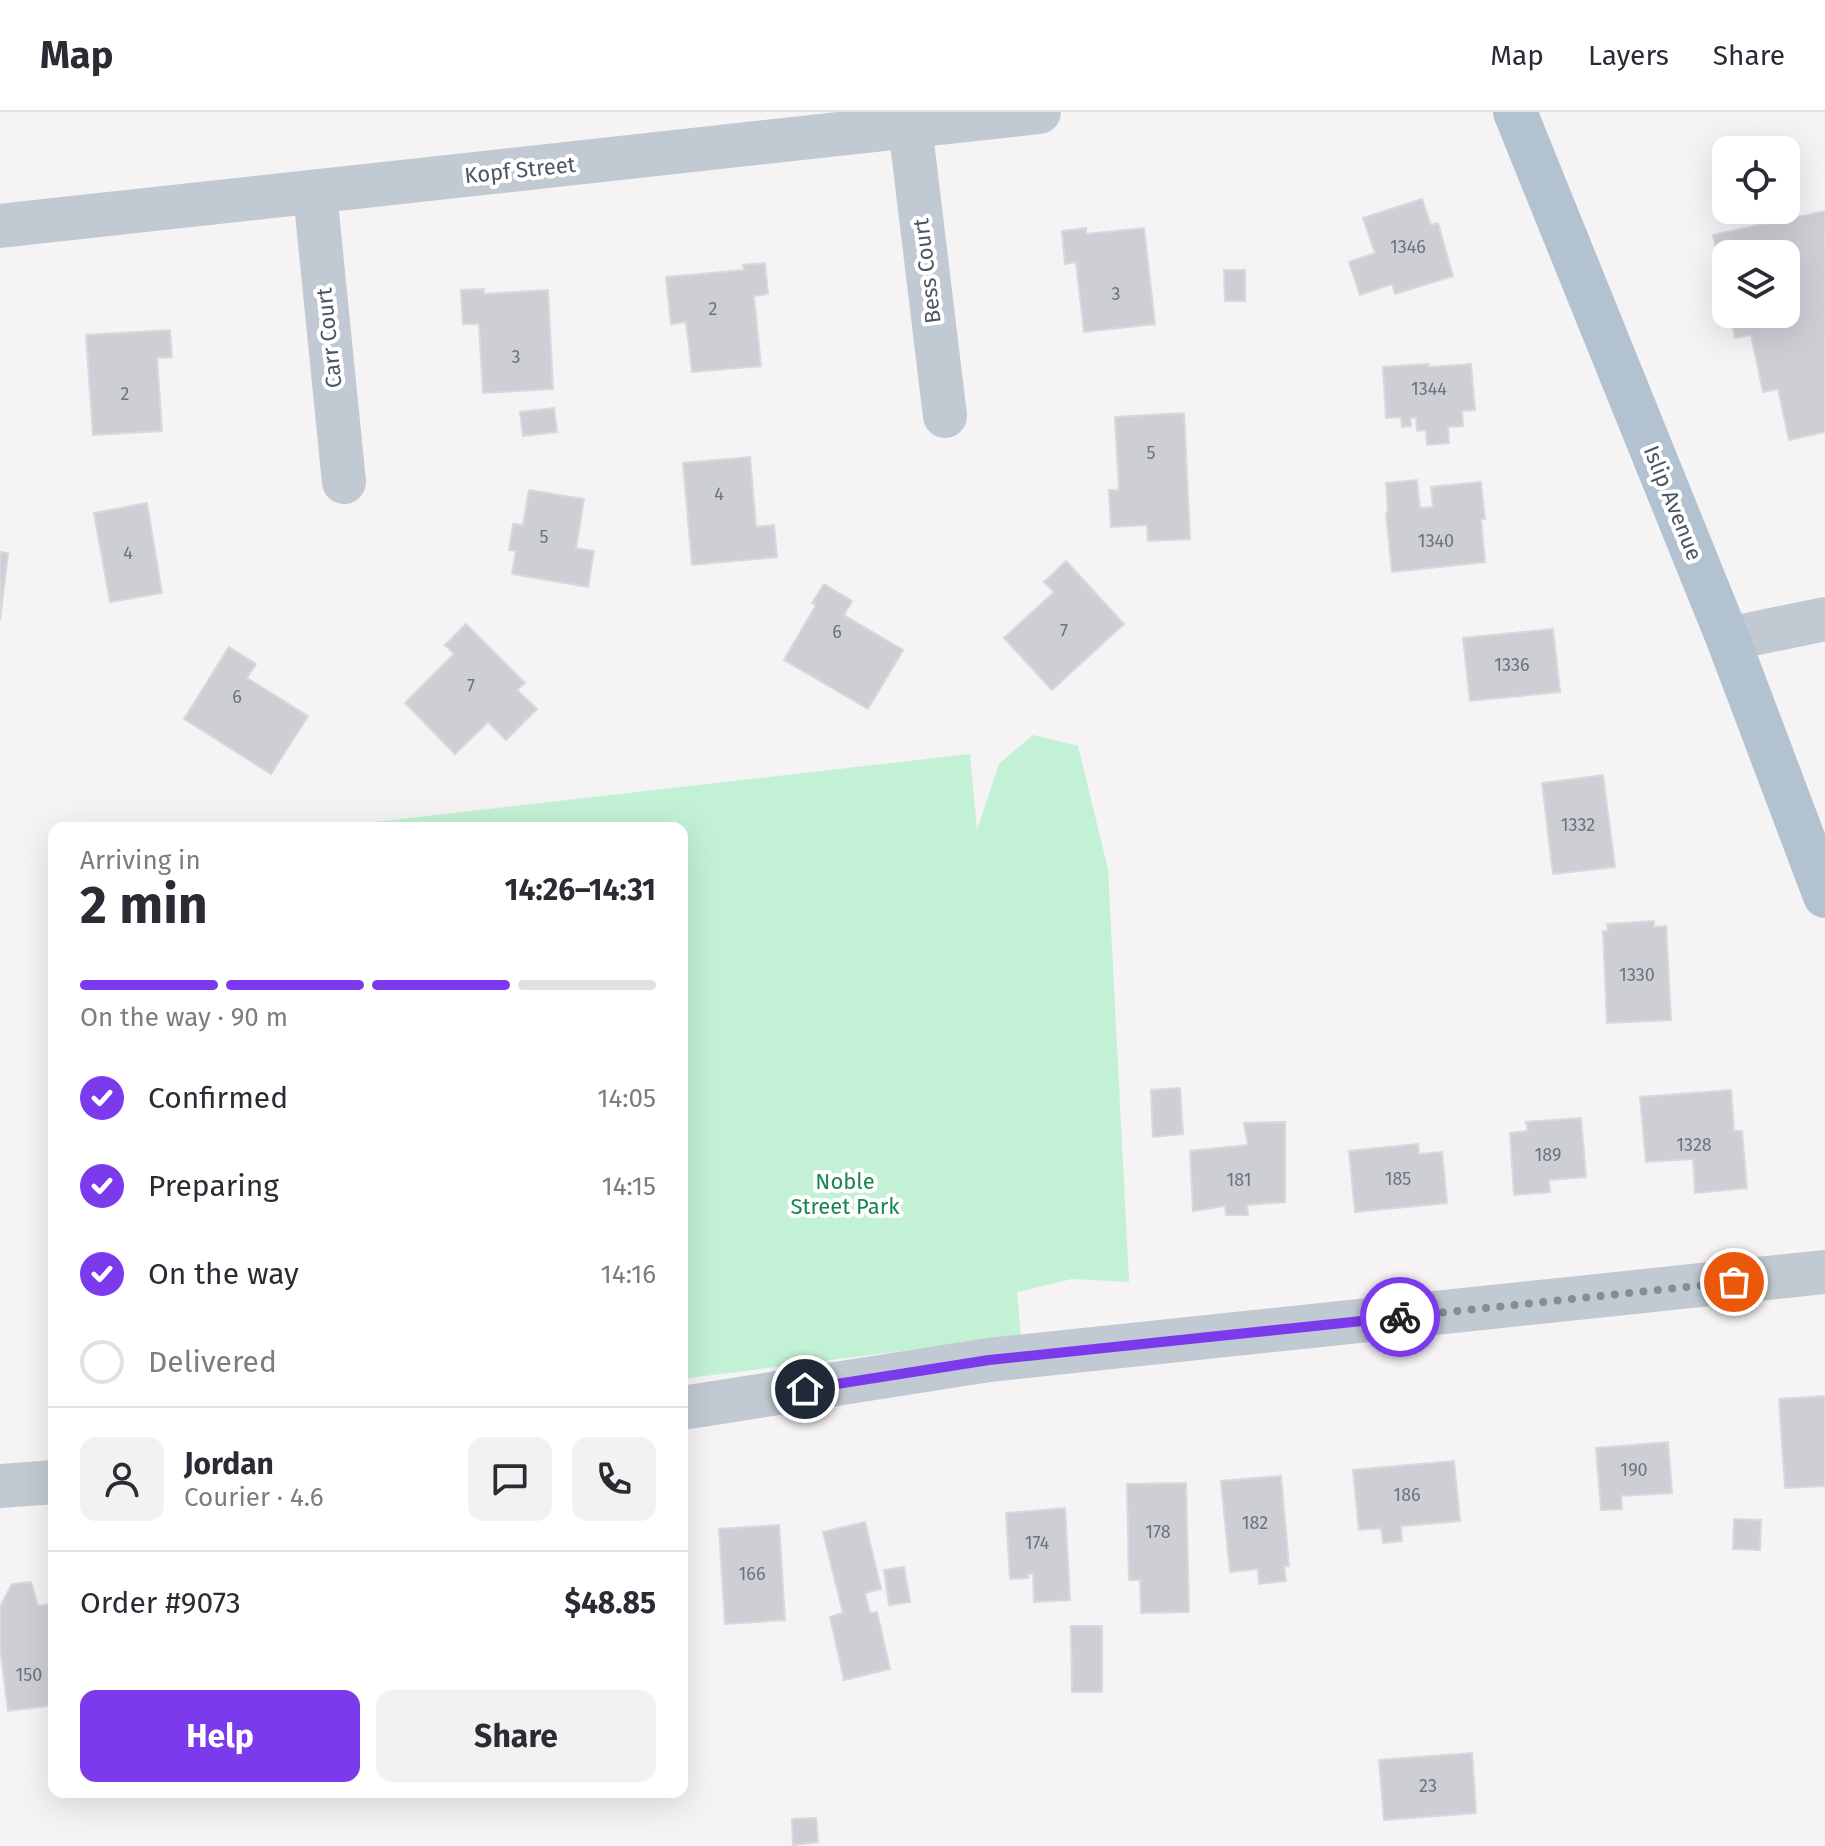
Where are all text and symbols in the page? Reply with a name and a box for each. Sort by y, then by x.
text: Map [40,32,113,78]
text: Map [1490,39,1544,72]
text: Layers [1588,39,1669,72]
text: Share [1713,39,1785,72]
map controls [1712,136,1800,328]
button: locate [1712,136,1800,224]
street label: Kopf Street [463,151,577,189]
street label: Bess Court [907,217,947,325]
house number: 1346 [1390,236,1426,258]
button: layers [1712,240,1800,328]
house number: 3 [1112,283,1120,305]
street label: Carr Court [310,286,348,390]
house number: 2 [709,298,718,320]
house number: 3 [512,346,520,368]
house number: 1344 [1411,378,1447,400]
house number: 2 [121,383,130,405]
house number: 5 [1146,442,1156,464]
street label: Islip Avenue [1638,442,1708,564]
house number: 4 [714,483,724,505]
house number: 5 [539,526,549,548]
house number: 1340 [1418,530,1454,552]
house number: 4 [123,542,133,564]
house number: 7 [1060,620,1068,642]
house number: 6 [832,621,842,643]
house number: 1336 [1494,654,1530,676]
house number: 7 [467,675,475,697]
house number: 6 [232,686,242,708]
house number: 1332 [1561,814,1595,836]
text: Arriving in [80,845,201,876]
text: 14:26–14:31 [505,872,656,908]
text: 2 min [80,874,208,937]
house number: 1330 [1619,964,1655,986]
text: On the way · 90 m [80,1002,288,1033]
icon: check [80,1076,124,1120]
text: Confirmed [148,1080,288,1116]
text: 14:05 [597,1083,656,1114]
house number: 1328 [1676,1134,1712,1156]
house number: 189 [1535,1144,1561,1166]
icon: check [80,1164,124,1208]
text: Preparing [148,1168,279,1204]
park label: Noble Street Park [791,1168,900,1220]
house number: 185 [1385,1168,1411,1190]
house number: 181 [1227,1169,1251,1191]
text: 14:15 [601,1171,656,1202]
pin [1700,1248,1768,1316]
icon: check [80,1252,124,1296]
text: On the way [148,1256,299,1292]
text: 14:16 [601,1259,656,1290]
icon: bag [1712,1260,1756,1304]
courier [1360,1277,1440,1357]
icon: bike [1378,1295,1422,1339]
text: Delivered [148,1344,277,1380]
pin [771,1355,839,1423]
icon: home [783,1367,827,1411]
button: person [80,1437,164,1521]
button: chat [468,1437,552,1521]
button: phone [572,1437,656,1521]
text: Jordan [184,1446,274,1482]
house number: 190 [1620,1459,1648,1481]
text: Courier · 4.6 [184,1482,324,1513]
house number: 186 [1393,1484,1421,1506]
house number: 182 [1242,1512,1268,1534]
house number: 178 [1145,1521,1171,1543]
house number: 174 [1025,1532,1050,1554]
house number: 166 [739,1563,765,1585]
text: Order #9073 [80,1585,241,1621]
text: $48.85 [564,1585,656,1621]
house number: 150 [16,1664,42,1686]
button: Help [80,1690,360,1782]
button: Share [376,1690,656,1782]
house number: 23 [1419,1775,1437,1797]

